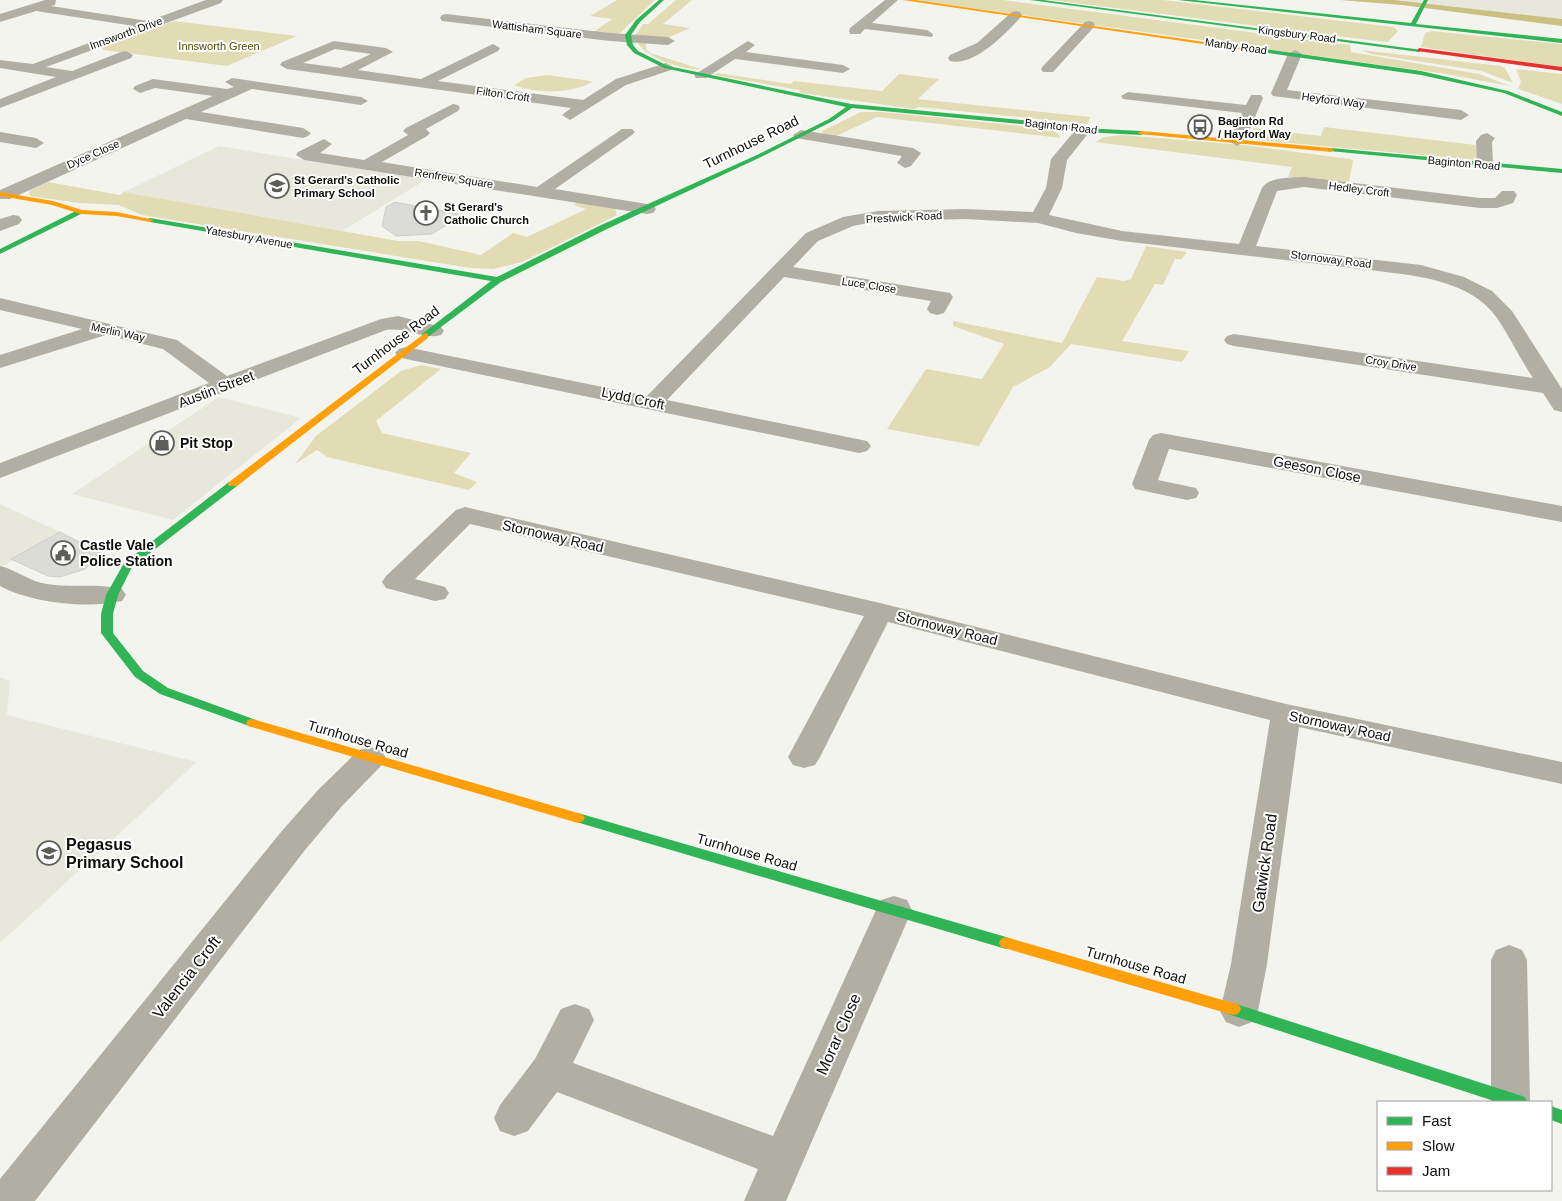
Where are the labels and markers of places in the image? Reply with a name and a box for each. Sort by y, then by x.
bus stop icon: Baginton Rd / Hayford Way [1187,114,1213,140]
place label: Baginton Rd / Hayford Way [1218,115,1292,140]
school or university icon: St Gerard's Catholic Primary School [264,173,290,199]
place label: St Gerard's Catholic Primary School [294,174,399,199]
church icon: St Gerard's Catholic Church [413,200,439,226]
place label: St Gerard's Catholic Church [444,201,529,226]
shop icon: Pit Stop [149,430,175,456]
place label: Pit Stop [180,435,233,451]
place label: Castle Vale Police Station [80,537,173,569]
public building icon: Castle Vale Police Station [50,540,76,566]
place label: Pegasus Primary School [66,836,183,871]
school or university icon: Pegasus Primary School [36,840,62,866]

